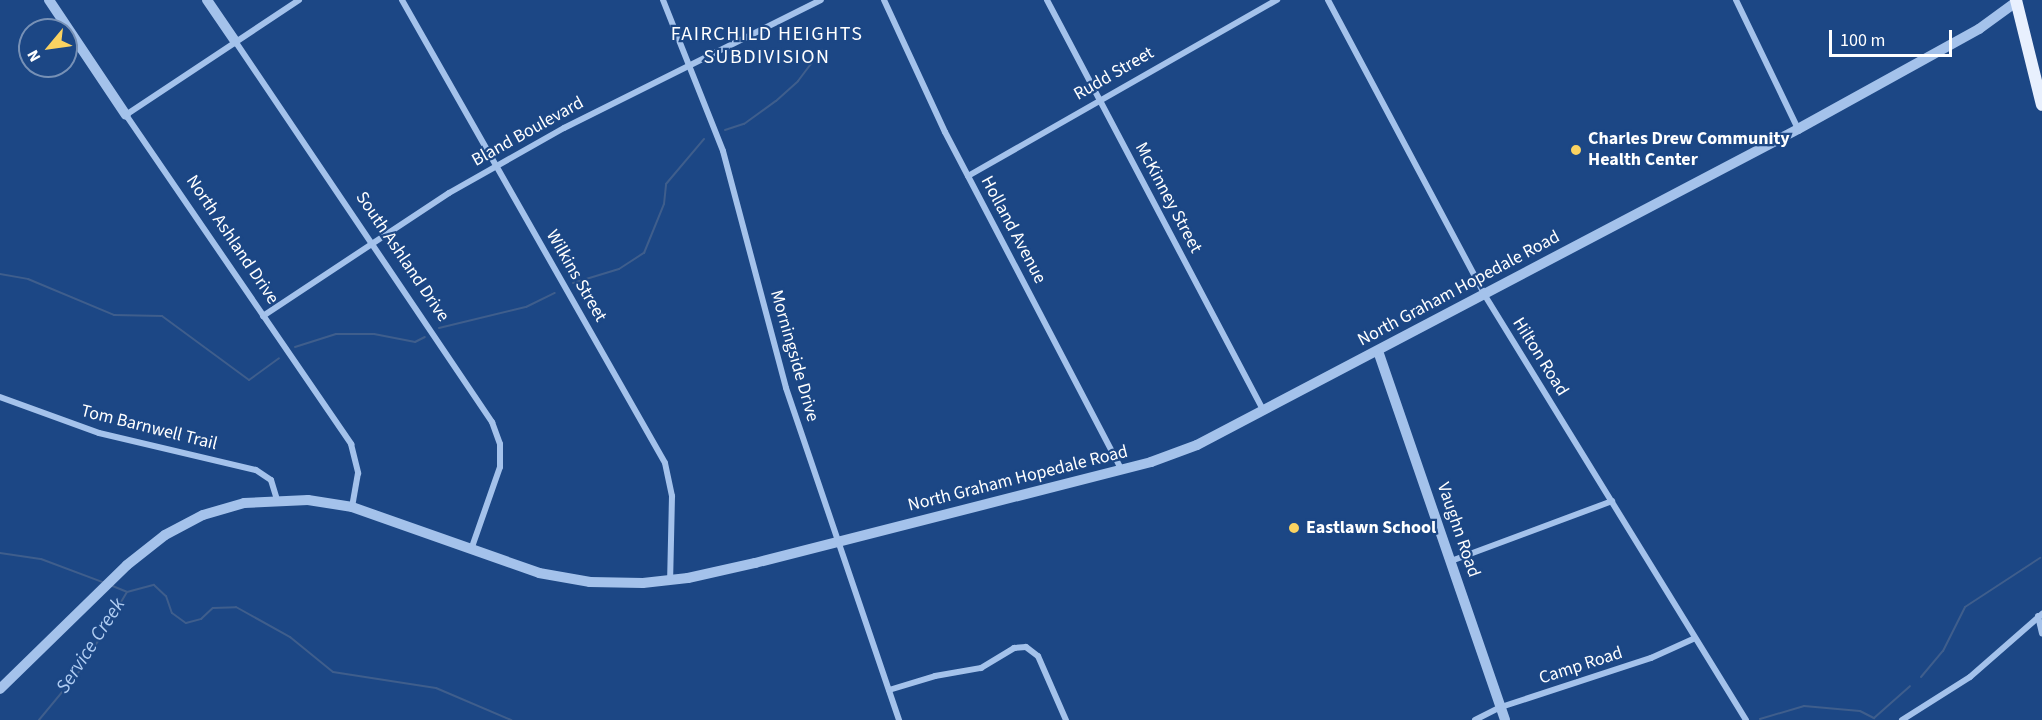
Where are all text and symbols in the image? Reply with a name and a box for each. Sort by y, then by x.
north arrow [18,18,78,78]
scale bar [1832,18,1955,56]
district label: FAIRCHILD HEIGHTS SUBDIVISION [671,23,863,70]
text: 100 m [1840,28,1885,53]
street label: Rudd Street [1070,42,1158,106]
text: N [22,46,46,66]
street label: Bland Boulevard [468,92,588,172]
place label: Charles Drew Community Health Center [1588,129,1790,172]
street label: McKinney Street [1130,139,1206,257]
marker: Charles Drew Community Health Center [1569,143,1583,157]
street label: North Ashland Drive [181,171,283,309]
street label: Holland Avenue [976,173,1050,287]
street label: South Ashland Drive [350,188,454,326]
street label: Wilkins Street [541,226,611,326]
street label: North Graham Hopedale Road [1354,226,1564,352]
street label: Morningside Drive [765,288,823,424]
street label: Hilton Road [1507,314,1573,400]
street label: Tom Barnwell Trail [79,401,219,455]
street label: North Graham Hopedale Road [906,441,1130,517]
street label: Vaughn Road [1432,480,1484,580]
place label: Eastlawn School [1306,517,1436,539]
marker: Eastlawn School [1287,521,1301,535]
water label: Service Creek [51,594,131,698]
street label: Camp Road [1537,642,1625,690]

